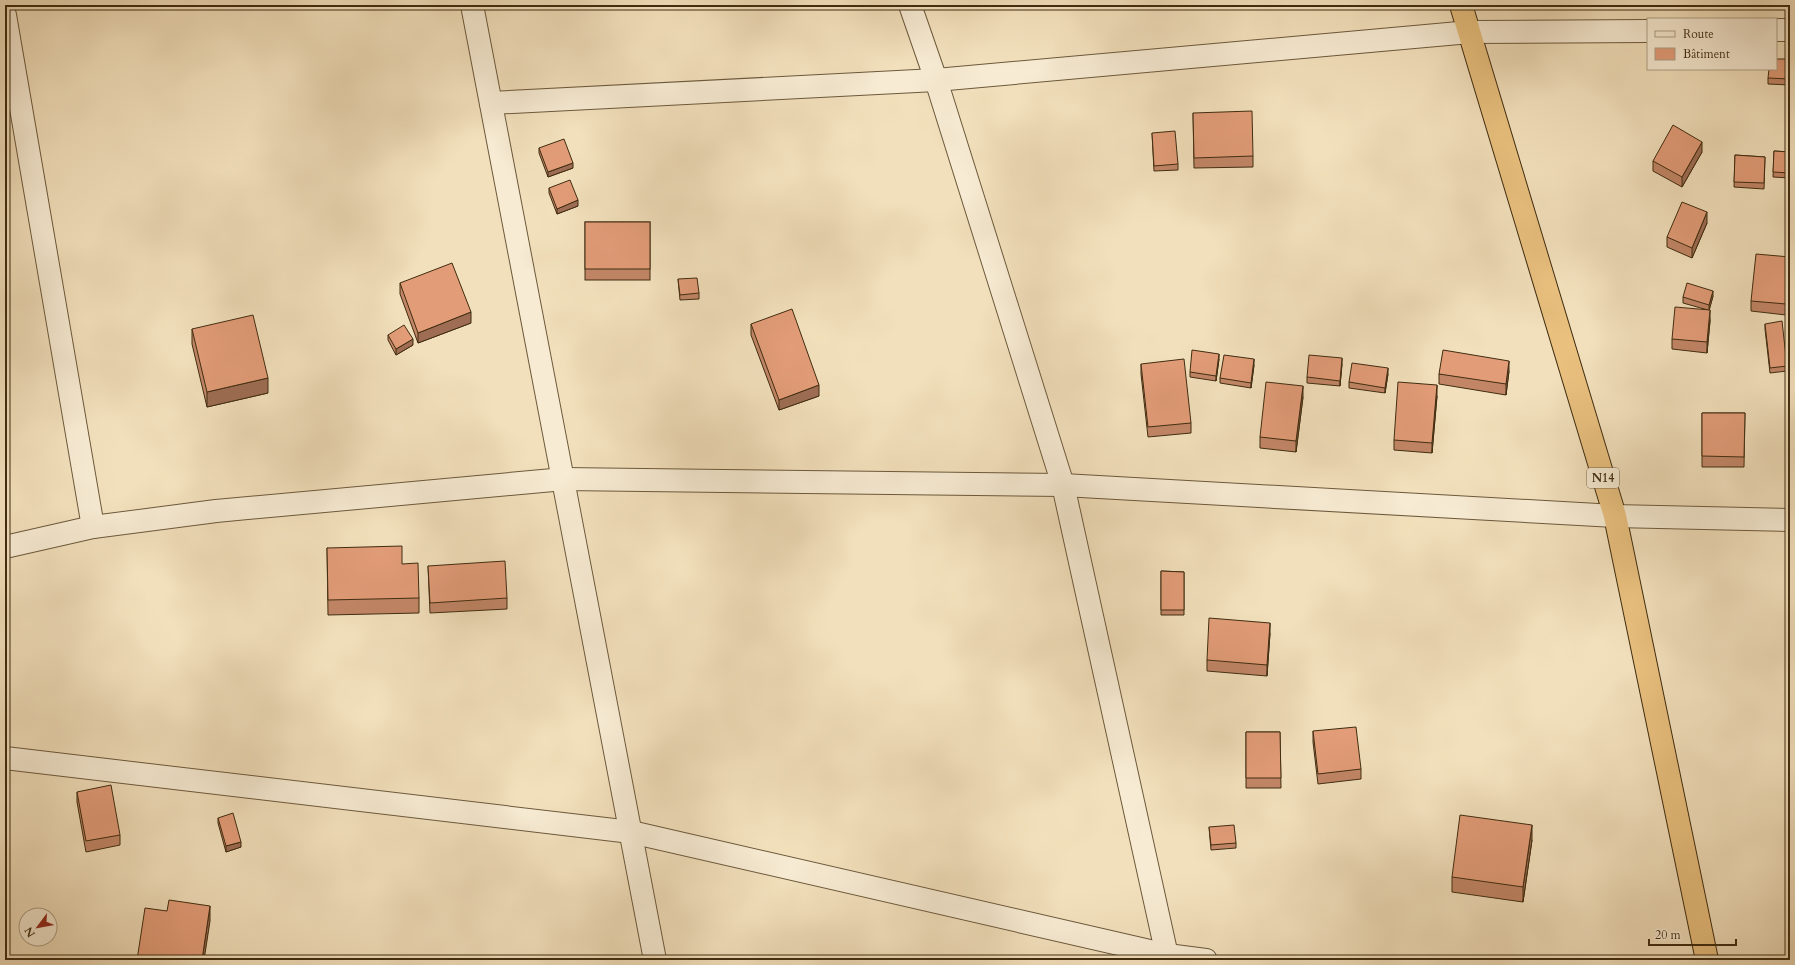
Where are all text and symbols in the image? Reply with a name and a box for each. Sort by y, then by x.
legend [1647,18,1777,70]
text: Route [1683,26,1714,42]
text: Bâtiment [1683,46,1730,62]
road number: N14 [1587,468,1619,488]
north arrow [18,907,58,947]
scale bar [1649,921,1736,947]
text: N [21,924,39,940]
text: 20 m [1655,927,1682,943]

